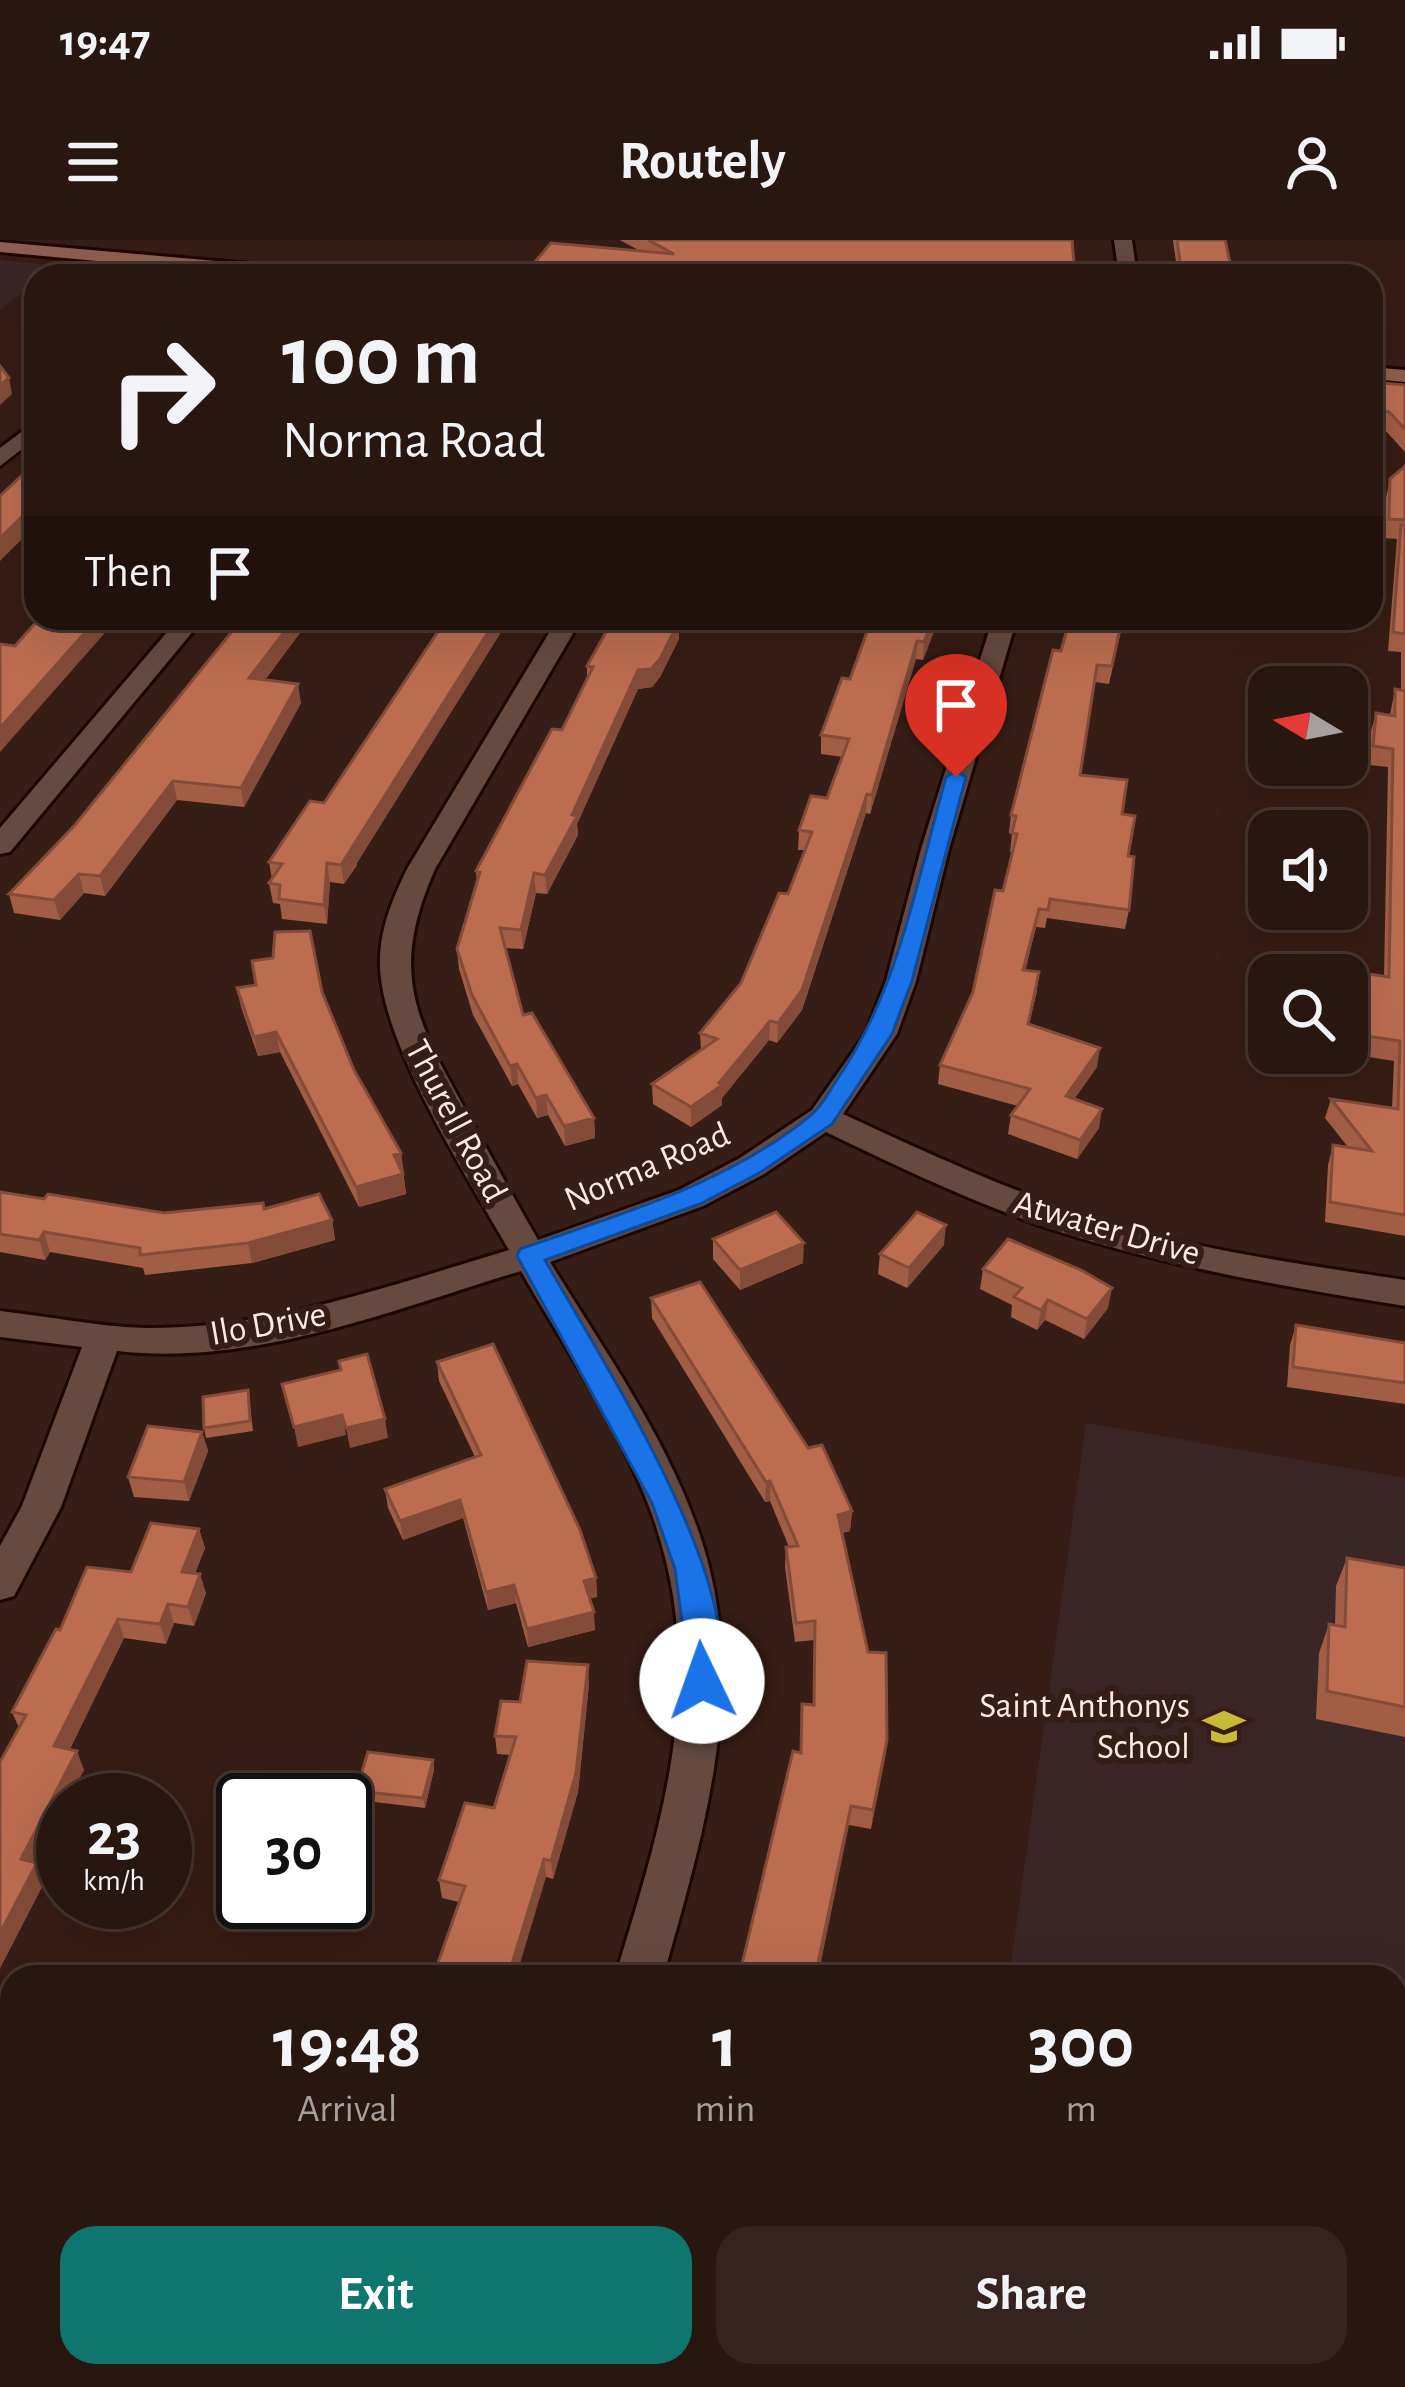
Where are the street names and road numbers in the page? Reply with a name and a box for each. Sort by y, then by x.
street label: Thurell Road [398,1034,514,1208]
street label: Norma Road [559,1116,735,1218]
street label: Atwater Drive [1010,1184,1204,1272]
street label: Ilo Drive [207,1296,329,1352]

